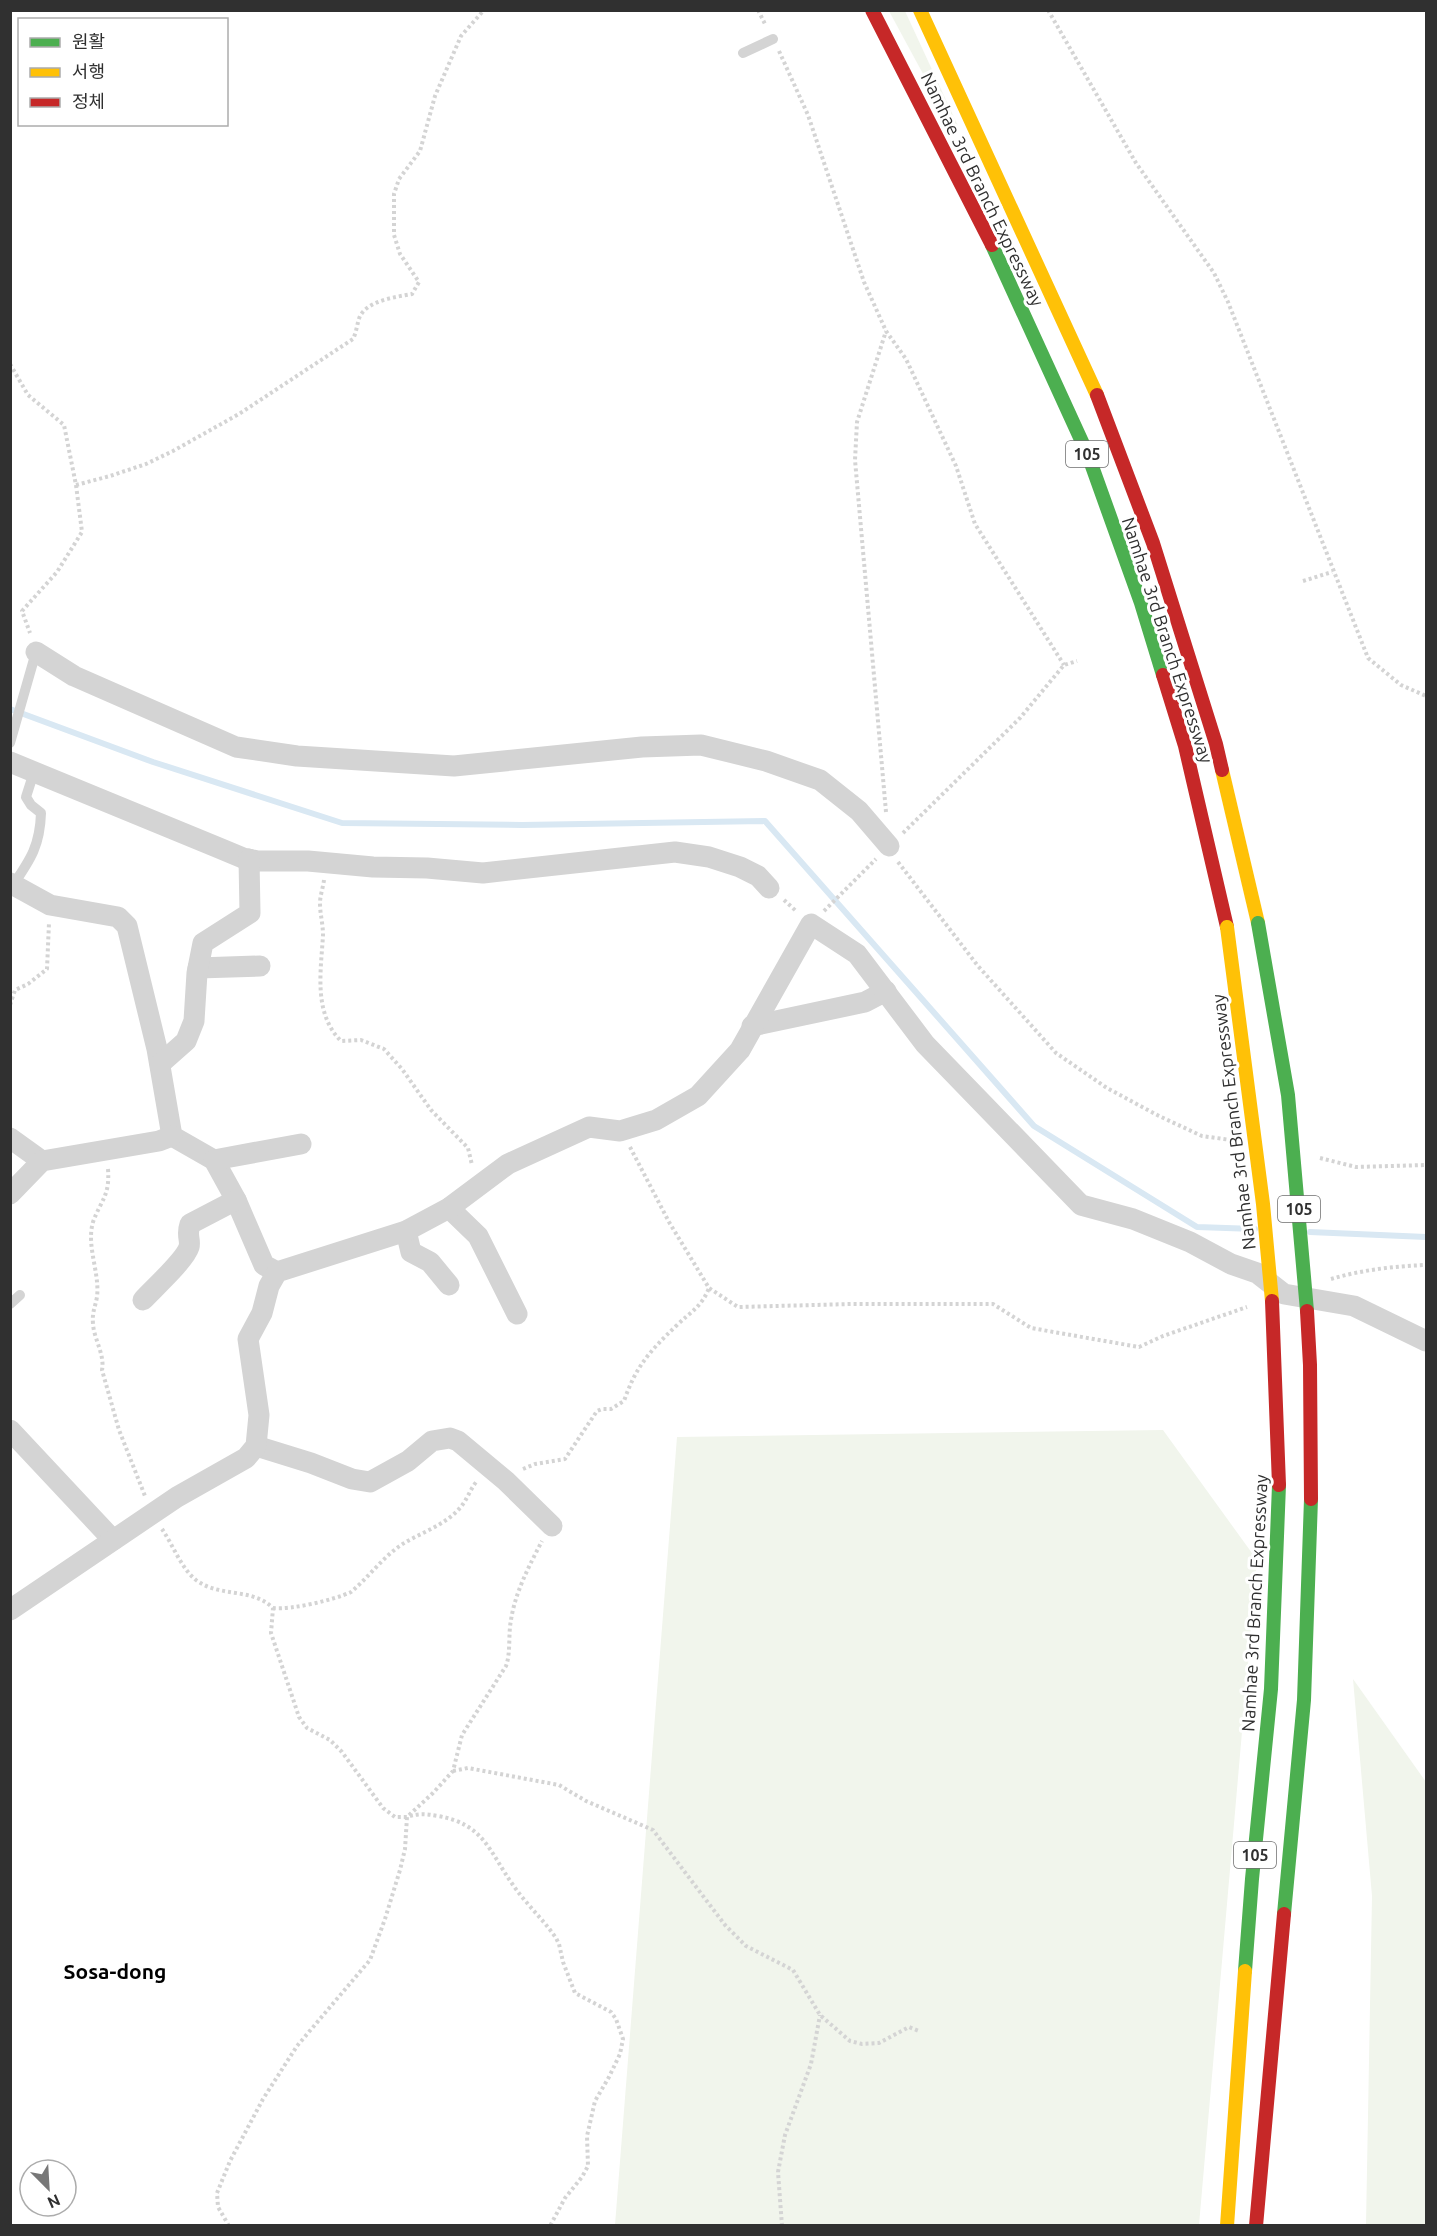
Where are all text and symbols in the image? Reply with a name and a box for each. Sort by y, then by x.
legend [18,18,228,126]
text: 원활 [72,31,105,51]
text: 서행 [72,61,105,81]
street label: Namhae 3rd Branch Expressway [918,69,1049,309]
text: 정체 [72,91,105,111]
road number: 105 [1066,441,1108,467]
street label: Namhae 3rd Branch Expressway [1119,514,1217,766]
street label: Namhae 3rd Branch Expressway [1207,993,1259,1251]
road number: 105 [1278,1196,1320,1222]
street label: Namhae 3rd Branch Expressway [1237,1474,1271,1732]
road number: 105 [1234,1842,1276,1868]
district label: Sosa-dong [64,1959,166,1983]
north arrow [18,2158,78,2218]
text: N [45,2191,63,2212]

